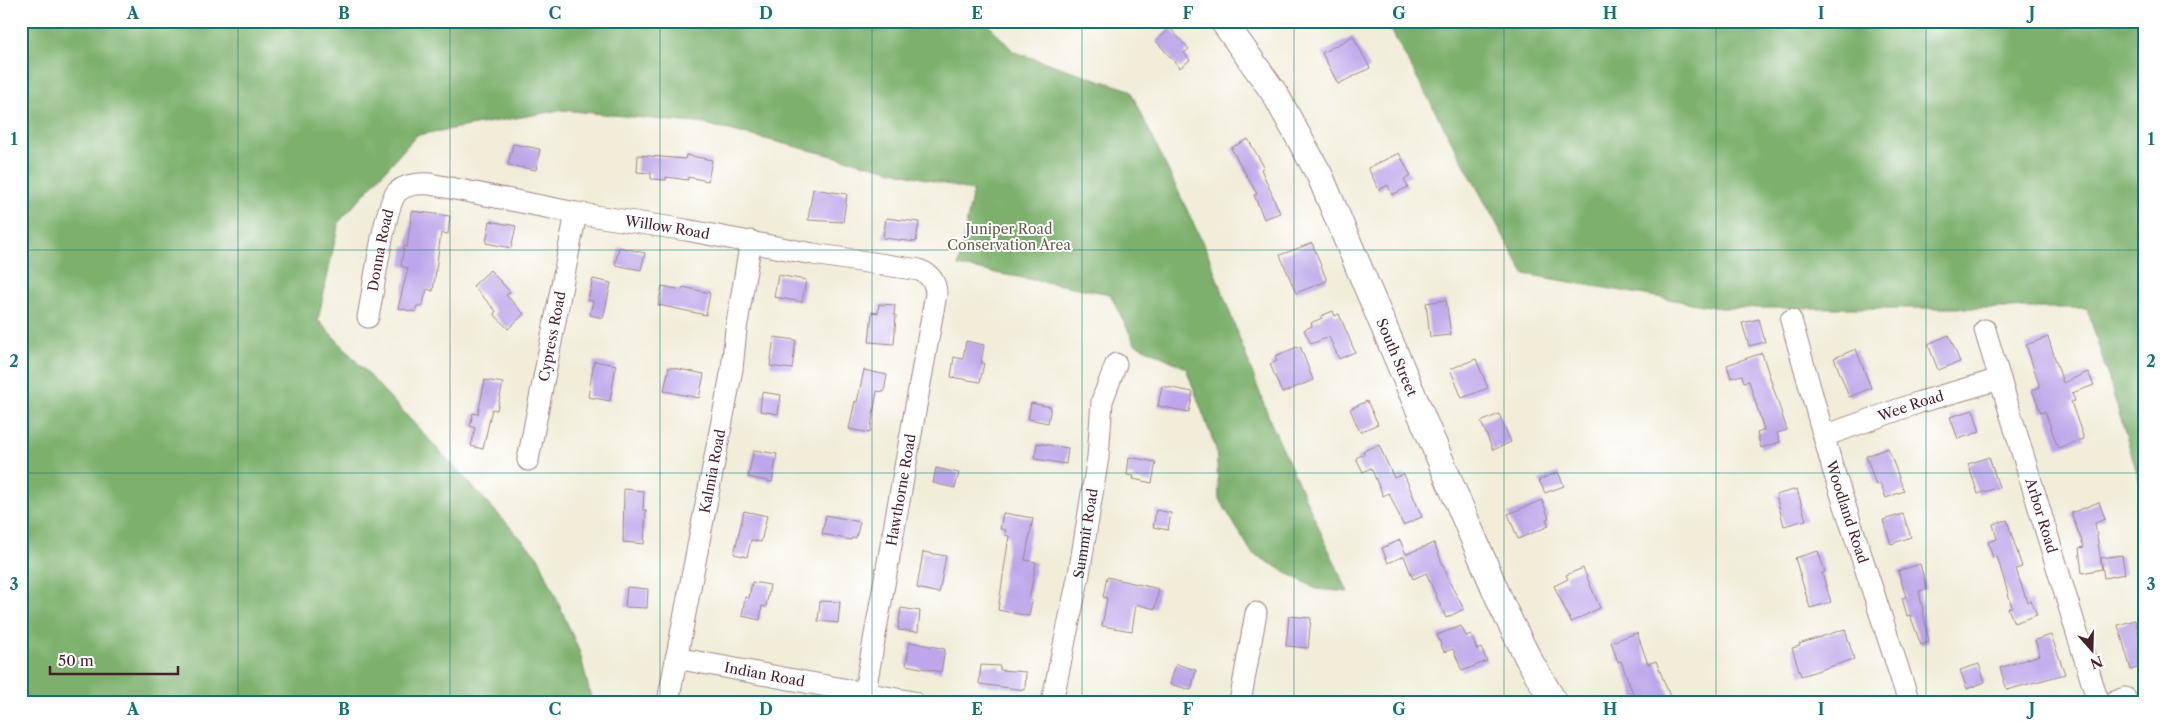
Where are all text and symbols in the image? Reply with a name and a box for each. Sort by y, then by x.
text: A [126,3,140,23]
text: B [338,3,350,23]
text: C [549,3,561,23]
text: D [759,3,773,23]
text: E [971,3,983,23]
text: F [1183,3,1194,23]
text: G [1392,3,1406,23]
text: H [1603,3,1617,23]
text: I [1818,3,1825,23]
text: J [2026,3,2035,23]
text: 1 [10,129,18,149]
text: 1 [2147,129,2155,149]
street label: Donna Road [364,207,398,293]
street label: Willow Road [623,212,712,243]
park label: Juniper Road Conservation Area [947,220,1071,254]
street label: Cypress Road [534,289,570,383]
street label: South Street [1372,316,1421,399]
text: 2 [9,351,19,371]
text: 2 [2146,351,2156,371]
street label: Wee Road [1875,387,1946,425]
street label: Kalmia Road [695,427,729,515]
street label: Hawthorne Road [882,432,920,548]
street label: Woodland Road [1822,458,1872,566]
street label: Arbor Road [2021,475,2061,556]
street label: Summit Road [1069,487,1102,580]
text: 3 [9,574,19,594]
text: 3 [2146,574,2156,594]
north arrow [2068,626,2118,676]
scale bar [50,643,178,675]
text: 50 m [58,651,94,670]
text: N [2088,652,2105,673]
street label: Indian Road [723,658,807,691]
text: A [126,699,140,719]
text: B [338,699,350,719]
text: C [549,699,561,719]
text: D [759,699,773,719]
text: E [971,699,983,719]
text: F [1183,699,1194,719]
text: G [1392,699,1406,719]
text: H [1603,699,1617,719]
text: I [1818,699,1825,719]
text: J [2026,699,2035,719]

